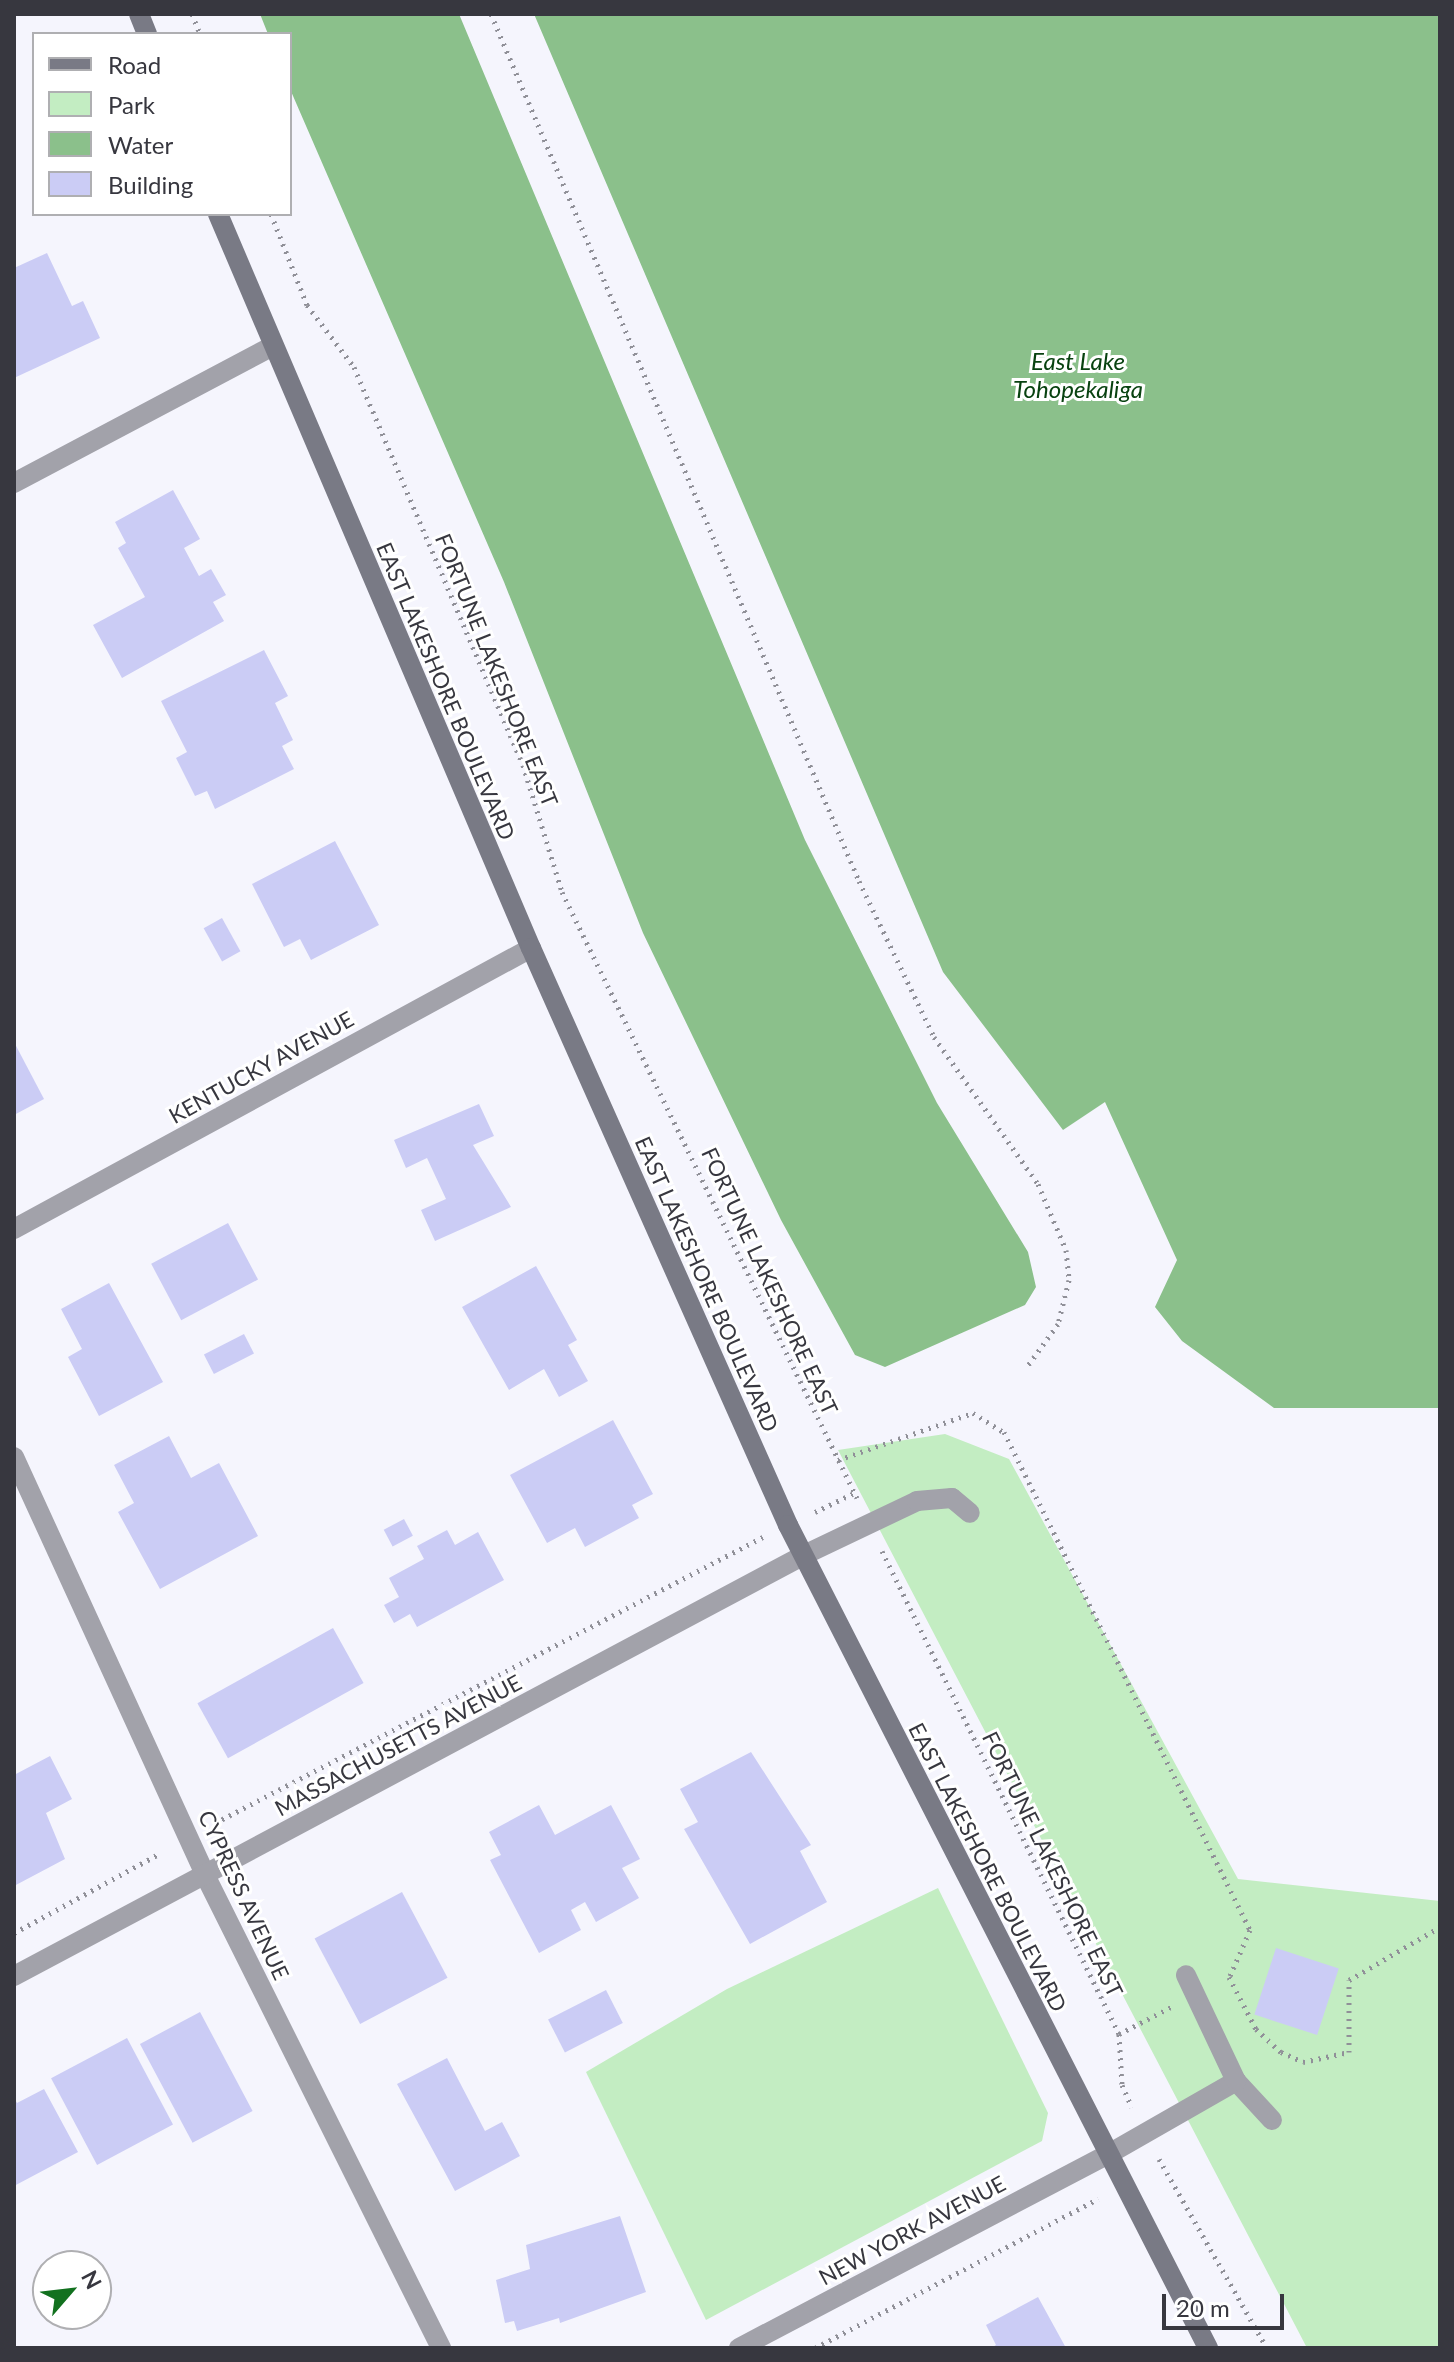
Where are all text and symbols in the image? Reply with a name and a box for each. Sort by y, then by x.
legend [32,32,292,216]
text: Road [108,50,161,79]
text: Park [108,90,155,119]
text: Water [108,130,173,159]
text: Building [108,170,193,199]
water label: East Lake Tohopekaliga [1013,347,1143,403]
street label: FORTUNE LAKESHORE EAST [430,530,564,810]
street label: EAST LAKESHORE BOULEVARD [371,538,521,844]
street label: KENTUCKY AVENUE [163,1005,359,1129]
street label: EAST LAKESHORE BOULEVARD [630,1132,784,1436]
street label: FORTUNE LAKESHORE EAST [696,1143,844,1419]
street label: MASSACHUSETTS AVENUE [270,1669,526,1821]
street label: EAST LAKESHORE BOULEVARD [903,1718,1073,2016]
street label: FORTUNE LAKESHORE EAST [977,1727,1129,2001]
street label: CYPRESS AVENUE [193,1806,295,1984]
street label: NEW YORK AVENUE [813,2169,1011,2291]
north arrow [32,2250,112,2330]
text: N [76,2266,108,2293]
scale bar [1166,2278,1288,2328]
text: 20 m [1176,2293,1230,2322]

